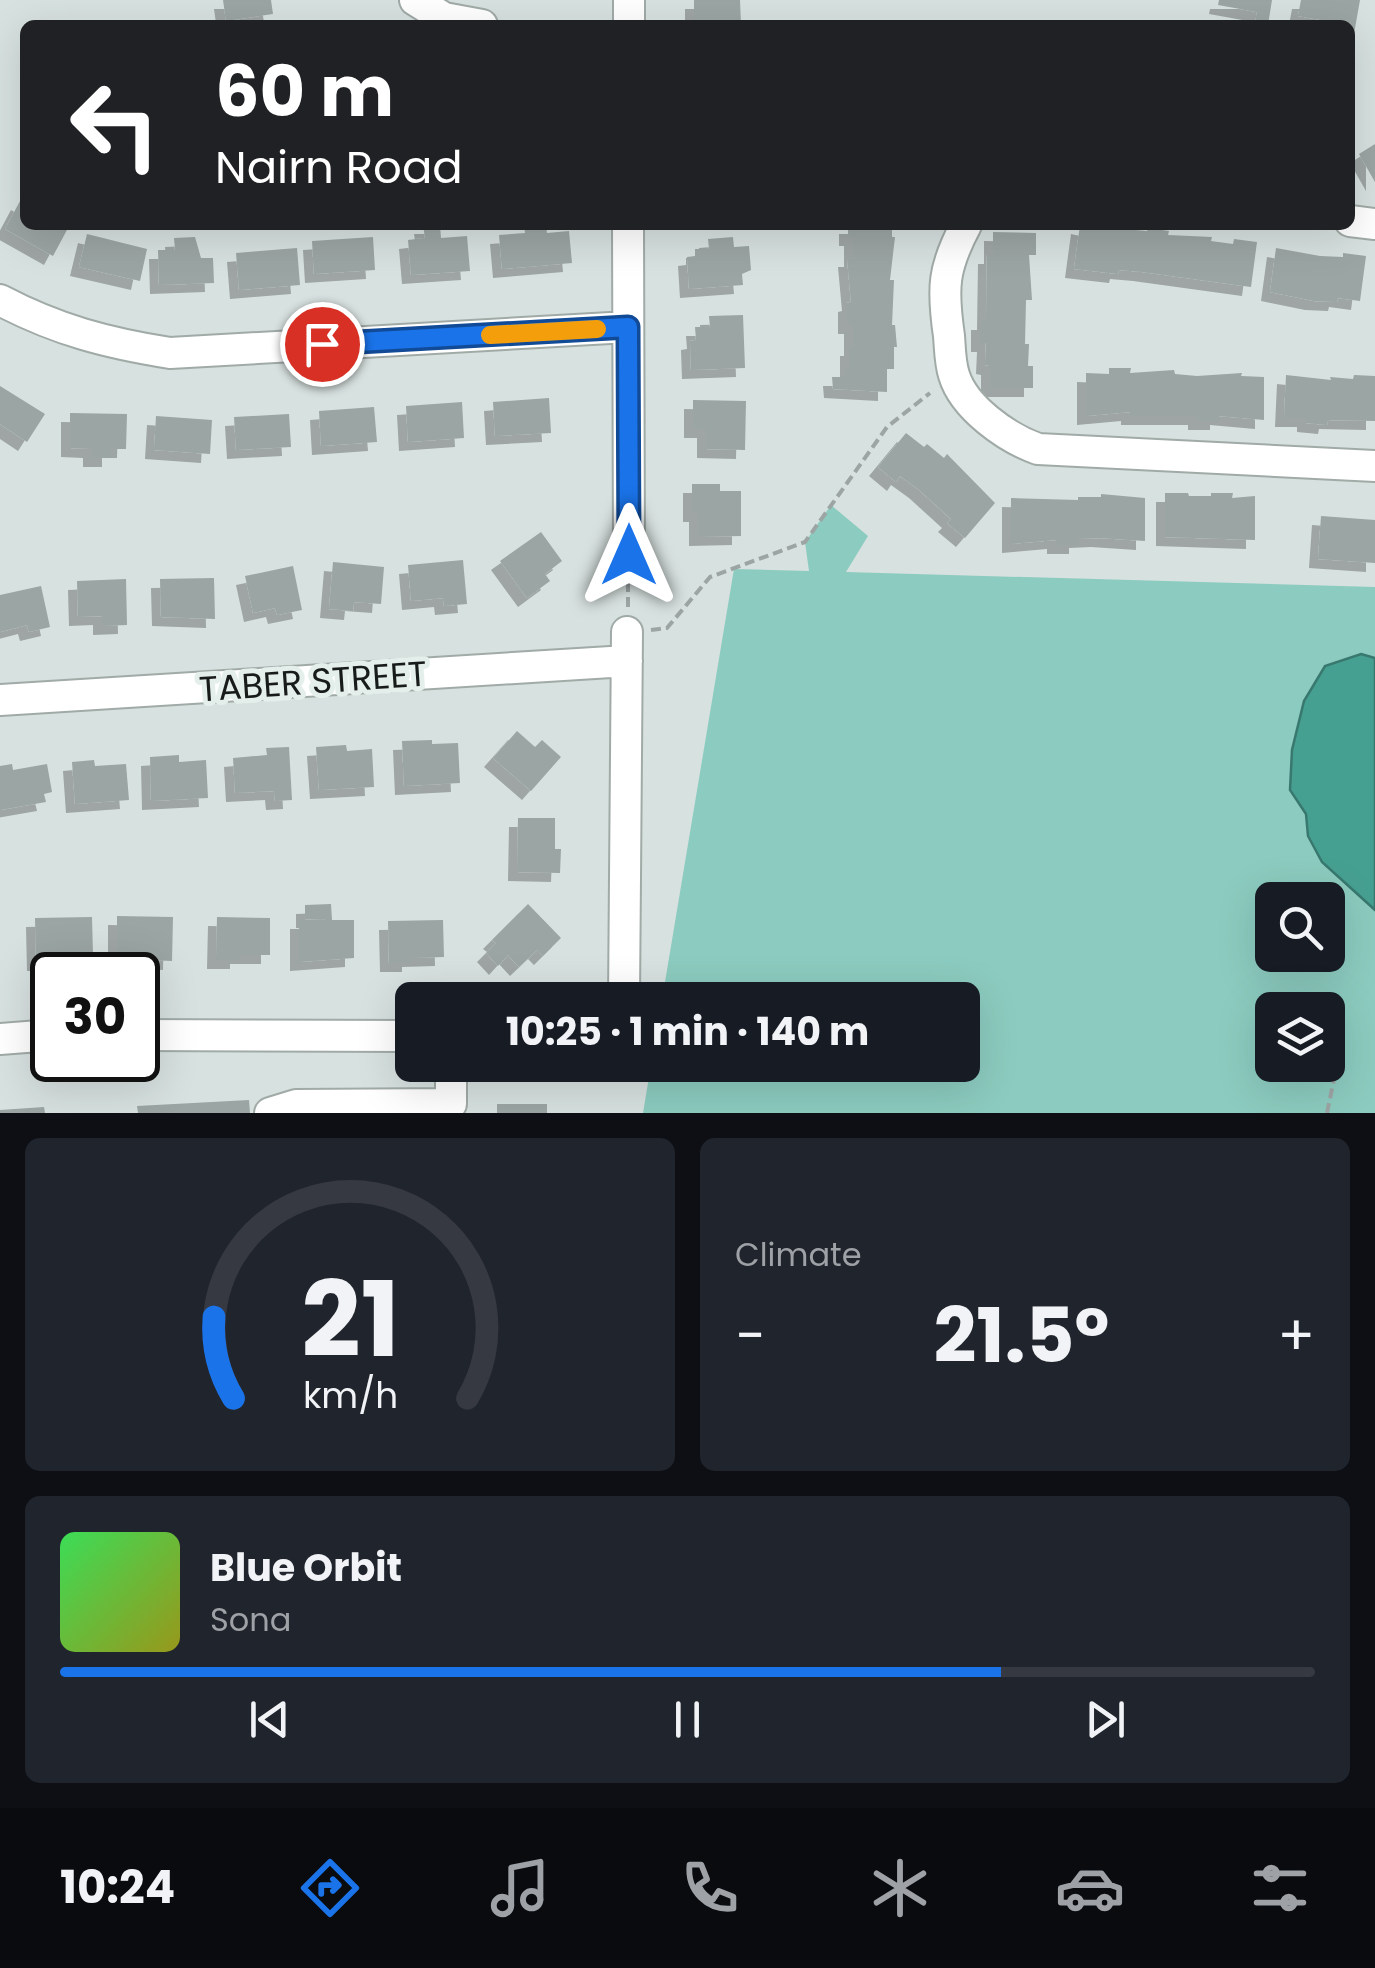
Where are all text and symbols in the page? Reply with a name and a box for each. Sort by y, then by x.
text: 60 m [215,42,394,141]
icon: left [50,60,180,190]
text: Nairn Road [215,136,463,199]
pin [280,302,365,387]
icon: arrive [295,317,350,372]
position arrow [577,503,681,607]
street label: TABER STREET [197,649,429,713]
map controls [1255,882,1345,1082]
button: search [1255,882,1345,972]
speed limit sign: 30 [30,952,160,1082]
button: layers [1255,992,1345,1082]
text: 10:25 · 1 min · 140 m [506,1005,869,1058]
text: Climate [735,1232,862,1277]
text: 21 [301,1247,399,1392]
text: 21.5° [934,1283,1109,1388]
text: − [735,1297,765,1374]
text: + [1277,1297,1315,1374]
text: km/h [302,1370,398,1421]
text: Blue Orbit [210,1541,402,1594]
text: Sona [210,1597,291,1642]
icon: previous [242,1692,297,1747]
icon: pause [660,1692,715,1747]
icon: next [1078,1692,1133,1747]
icon: directions [295,1853,365,1923]
icon: music [485,1853,555,1923]
icon: phone [675,1853,745,1923]
icon: climate [865,1853,935,1923]
icon: car [1055,1853,1125,1923]
icon: filters [1245,1853,1315,1923]
text: 10:24 [60,1856,175,1919]

